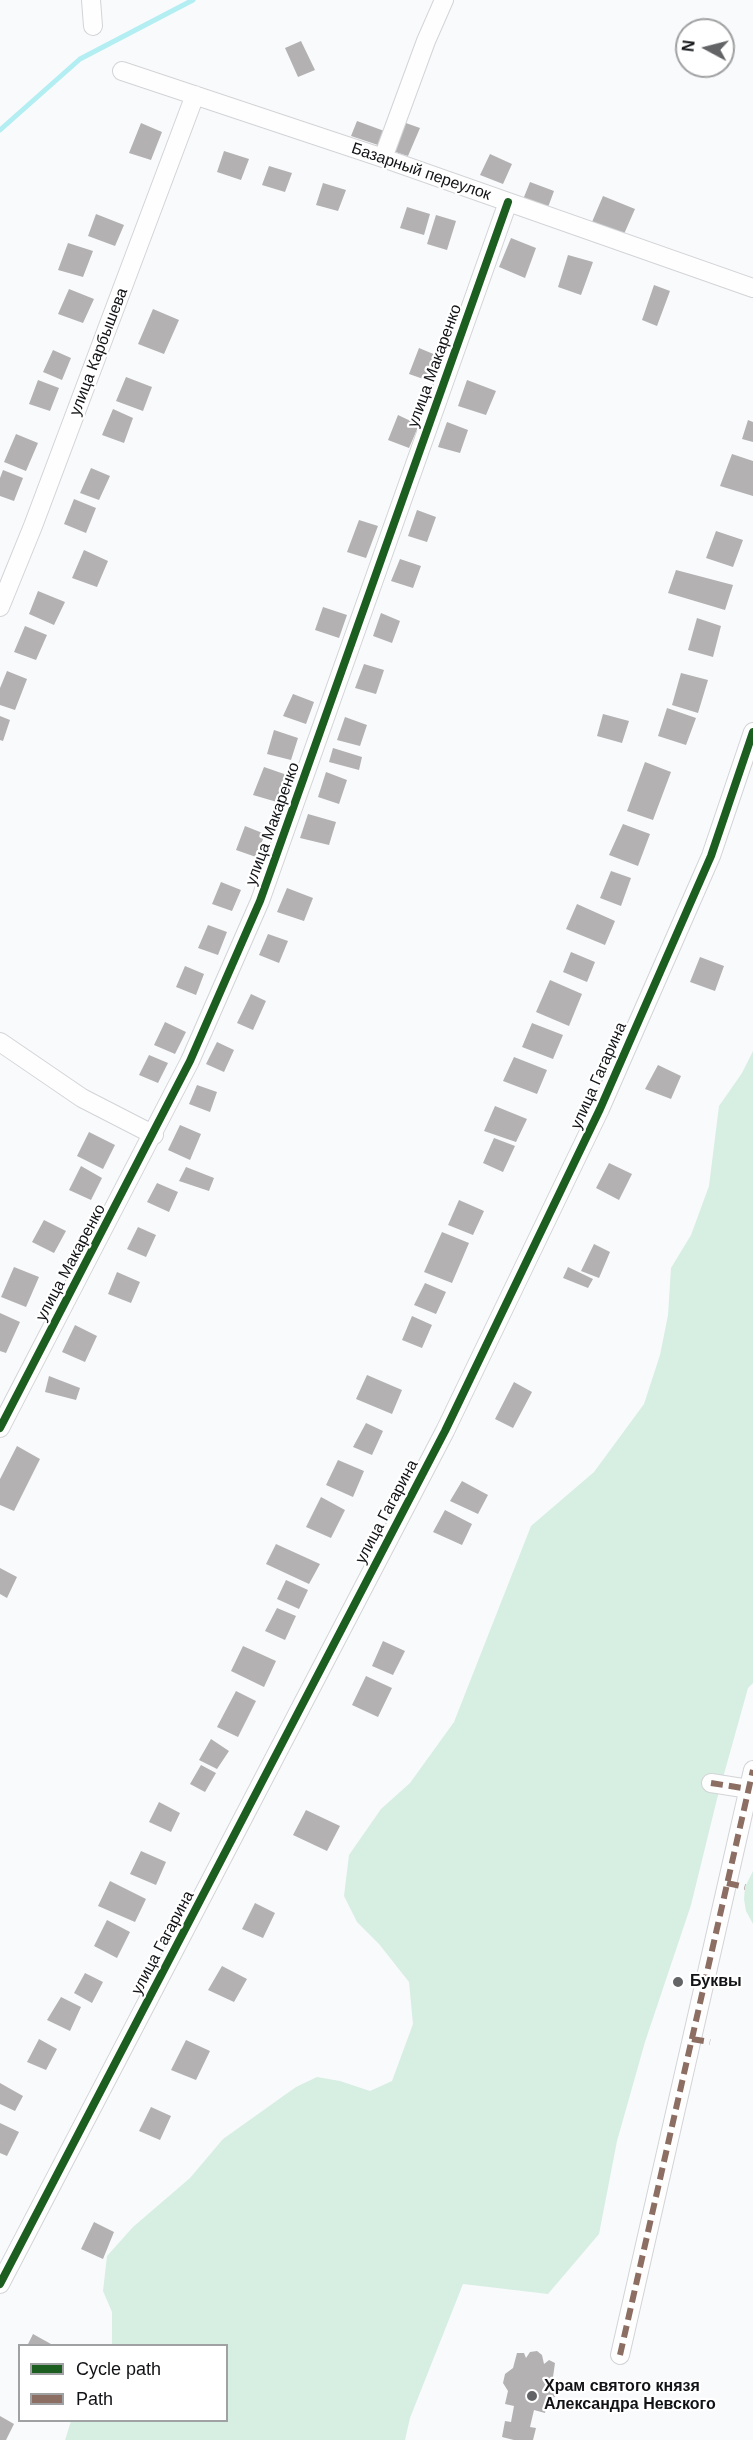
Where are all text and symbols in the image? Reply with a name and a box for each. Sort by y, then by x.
north arrow [675,18,735,78]
text: N [679,39,698,53]
street label: Базарный переулок [349,139,493,205]
street label: улица Карбышева [66,285,132,419]
street label: улица Макаренко [404,302,466,430]
street label: улица Макаренко [242,760,304,888]
street label: улица Гагарина [567,1020,631,1132]
street label: улица Макаренко [32,1201,110,1325]
street label: улица Гагарина [352,1457,422,1567]
street label: улица Гагарина [128,1888,198,1998]
place label: Буквы [690,1972,742,1992]
marker: Буквы [671,1975,685,1989]
legend [18,2344,228,2422]
text: Cycle path [76,2359,161,2379]
place label: Храм святого князя Александра Невского [544,2377,716,2415]
text: Path [76,2389,113,2409]
marker: Храм святого князя Александра Невского [525,2389,539,2403]

